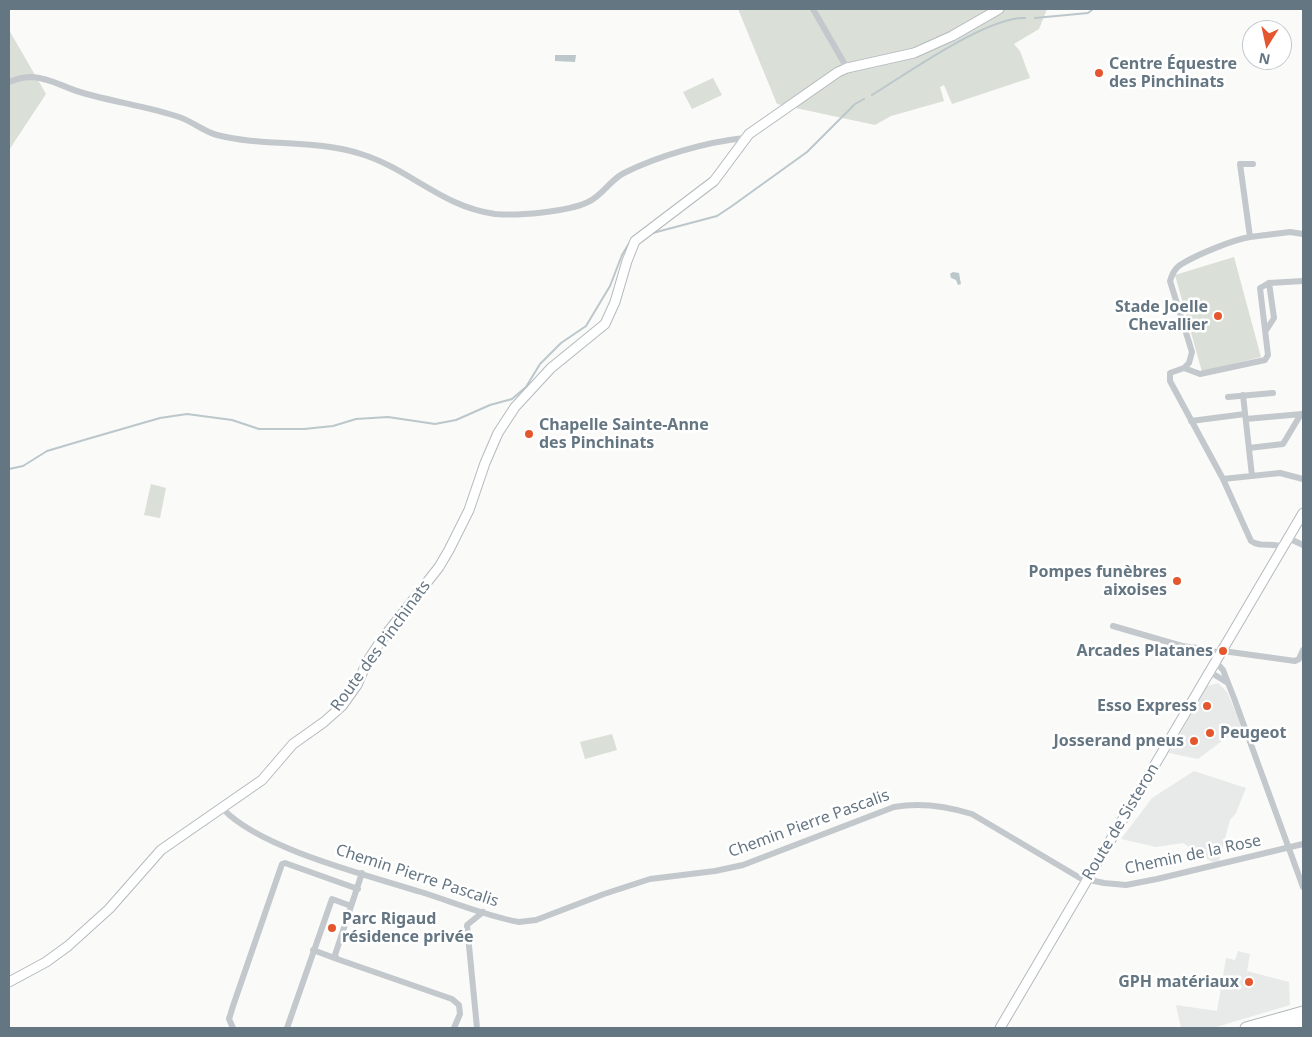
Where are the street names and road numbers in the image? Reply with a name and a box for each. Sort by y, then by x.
street label: Route des Pinchinats [327,577,435,715]
street label: Route de Sisteron [1079,760,1163,884]
street label: Chemin Pierre Pascalis [726,786,892,862]
street label: Chemin de la Rose [1123,831,1263,879]
street label: Chemin Pierre Pascalis [333,841,501,911]

